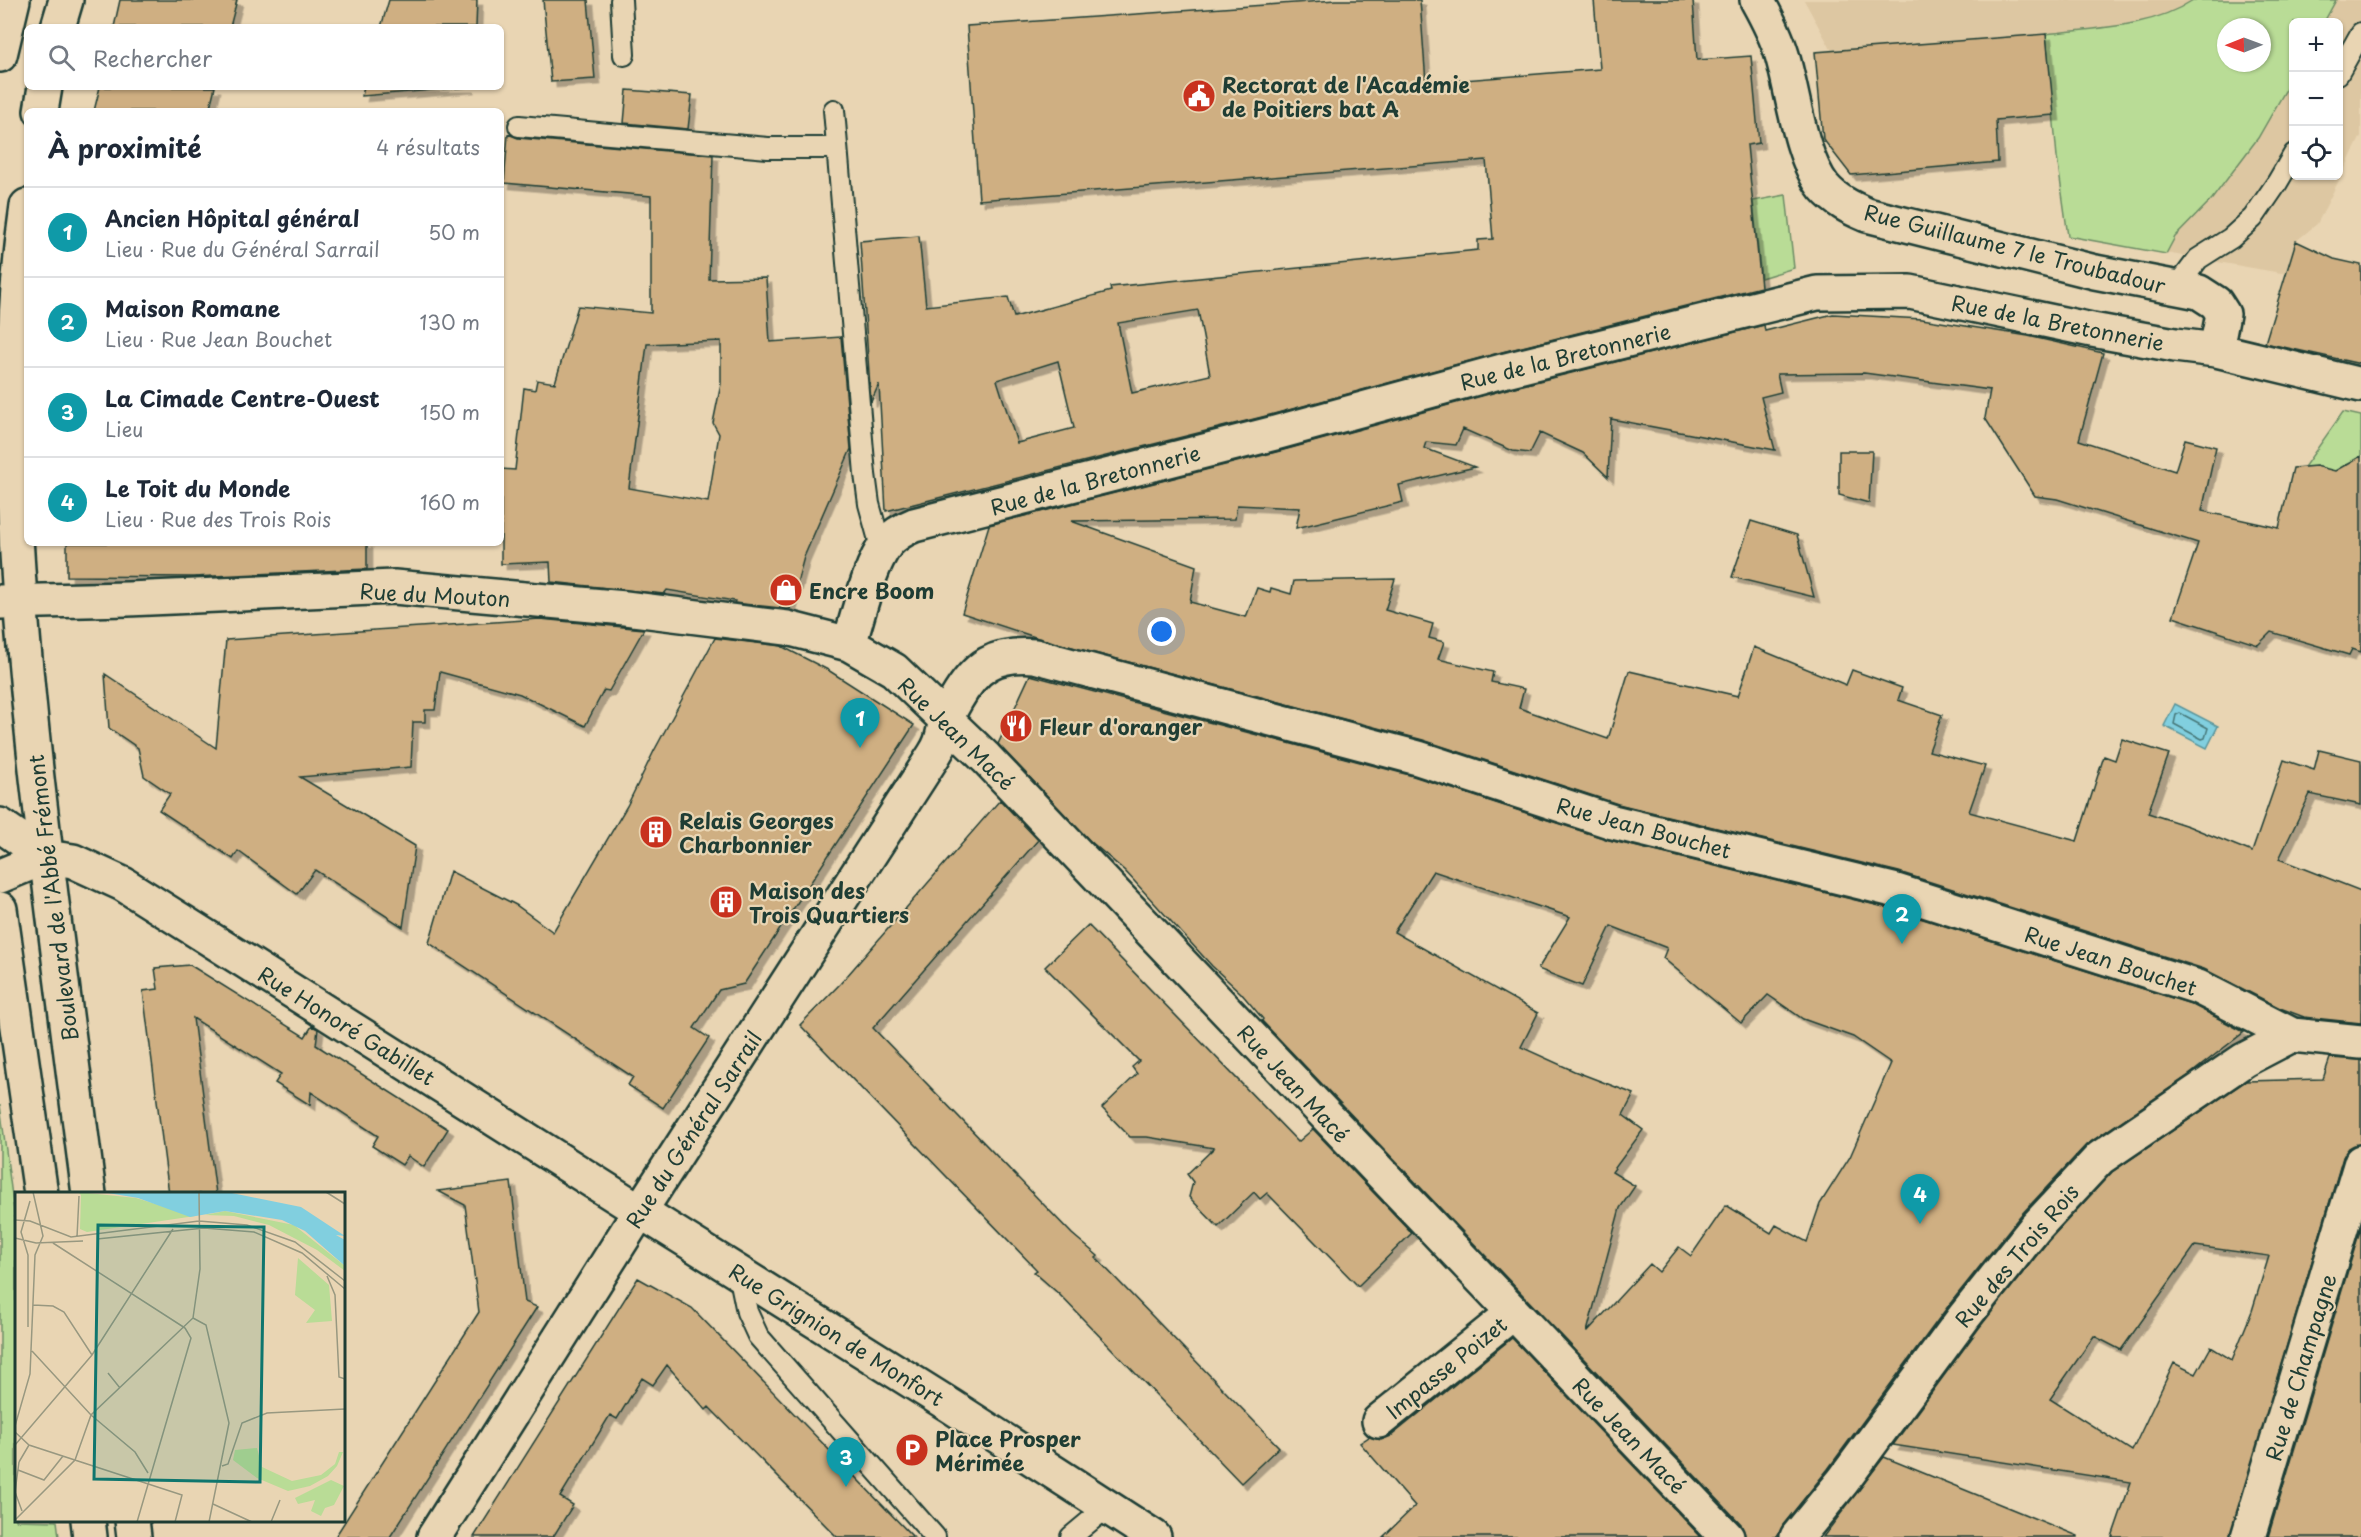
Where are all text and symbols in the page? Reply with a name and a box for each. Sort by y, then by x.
north arrow [2217,18,2271,72]
map controls [2289,18,2343,180]
button: + [2289,18,2343,72]
search box [24,24,504,90]
icon: search [45,41,78,74]
text: Rechercher [93,41,212,74]
place label: Rectorat de l'Académie de Poitiers bat A [1222,68,1470,124]
button: − [2289,72,2343,126]
public building icon: Rectorat de l'Académie de Poitiers bat A [1181,78,1217,114]
button: locate [2289,126,2343,180]
text: À proximité [48,128,202,167]
text: 4 résultats [376,132,480,162]
street label: Rue Guillaume 7 le Troubadour [1861,195,2169,301]
text: Ancien Hôpital général [105,201,360,234]
text: 1 [63,217,72,247]
text: 50 m [428,217,480,247]
text: Lieu · Rue du Général Sarrail [105,234,380,264]
street label: Rue de la Bretonnerie [1949,286,2167,358]
text: Maison Romane [105,291,280,324]
text: 2 [60,307,75,337]
text: 130 m [420,307,480,337]
street label: Rue de la Bretonnerie [1456,314,1674,398]
text: Lieu · Rue Jean Bouchet [105,324,332,354]
text: La Cimade Centre-Ouest [105,381,380,414]
text: 3 [61,397,74,427]
text: 150 m [420,397,480,427]
text: Lieu [105,414,143,444]
street label: Rue de la Bretonnerie [987,436,1203,522]
text: Le Toit du Monde [105,471,290,504]
text: 4 [61,487,74,517]
text: 160 m [420,487,480,517]
text: Lieu · Rue des Trois Rois [105,504,331,534]
shop icon: Encre Boom [768,572,804,608]
street label: Rue du Mouton [359,574,511,614]
place label: Encre Boom [809,574,934,606]
your location [1147,617,1176,646]
street label: Rue Jean Macé [891,669,1023,797]
pin: 1 [840,698,880,748]
restaurant icon: Fleur d'oranger [998,708,1034,744]
place label: Fleur d'oranger [1039,710,1203,742]
street label: Boulevard de l'Abbé Frémont [19,753,85,1043]
street label: Rue Jean Bouchet [1553,788,1735,866]
place label: Relais Georges Charbonnier [679,804,834,860]
building icon: Relais Georges Charbonnier [638,814,674,850]
place label: Maison des Trois Quartiers [749,874,909,930]
building icon: Maison des Trois Quartiers [708,884,744,920]
pin: 2 [1882,894,1922,944]
street label: Rue Jean Bouchet [2021,917,2201,1003]
street label: Rue Honoré Gabillet [252,957,442,1093]
street label: Rue Jean Macé [1231,1017,1357,1149]
street label: Rue du Général Sarrail [617,1024,769,1234]
pin: 4 [1900,1174,1940,1224]
street label: Rue des Trois Rois [1946,1176,2086,1334]
inset map [15,1192,345,1522]
street label: Rue Grignion de Monfort [723,1255,951,1413]
street label: Rue de Champagne [2256,1269,2344,1465]
street label: Impasse Poizet [1379,1308,1513,1426]
street label: Rue Jean Macé [1566,1369,1694,1501]
place label: Place Prosper Mérimée [935,1422,1081,1478]
parking icon: Place Prosper Mérimée [894,1432,930,1468]
pin: 3 [826,1438,866,1487]

